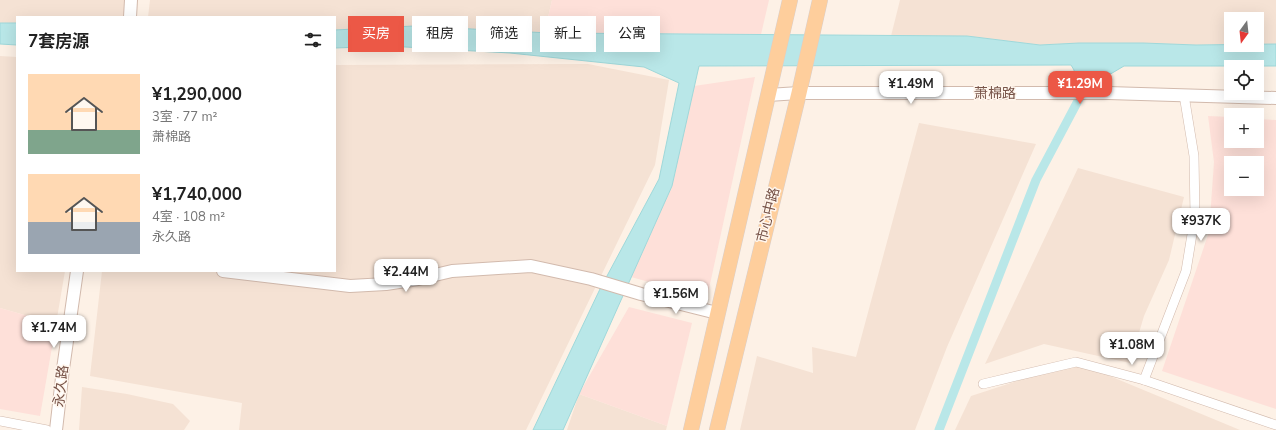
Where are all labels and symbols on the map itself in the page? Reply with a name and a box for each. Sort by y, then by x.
north arrow [1224,12,1264,52]
pin: ¥1.49M [878,71,944,105]
pin: ¥1.29M [1047,71,1113,105]
street label: 萧棉路 [974,84,1016,103]
street label: 市心中路 [752,186,784,244]
pin: ¥937K [1173,208,1229,242]
pin: ¥2.44M [373,259,439,293]
pin: ¥1.56M [643,281,709,315]
pin: ¥1.74M [21,315,87,349]
pin: ¥1.08M [1099,332,1165,366]
street label: 永久路 [49,364,73,408]

